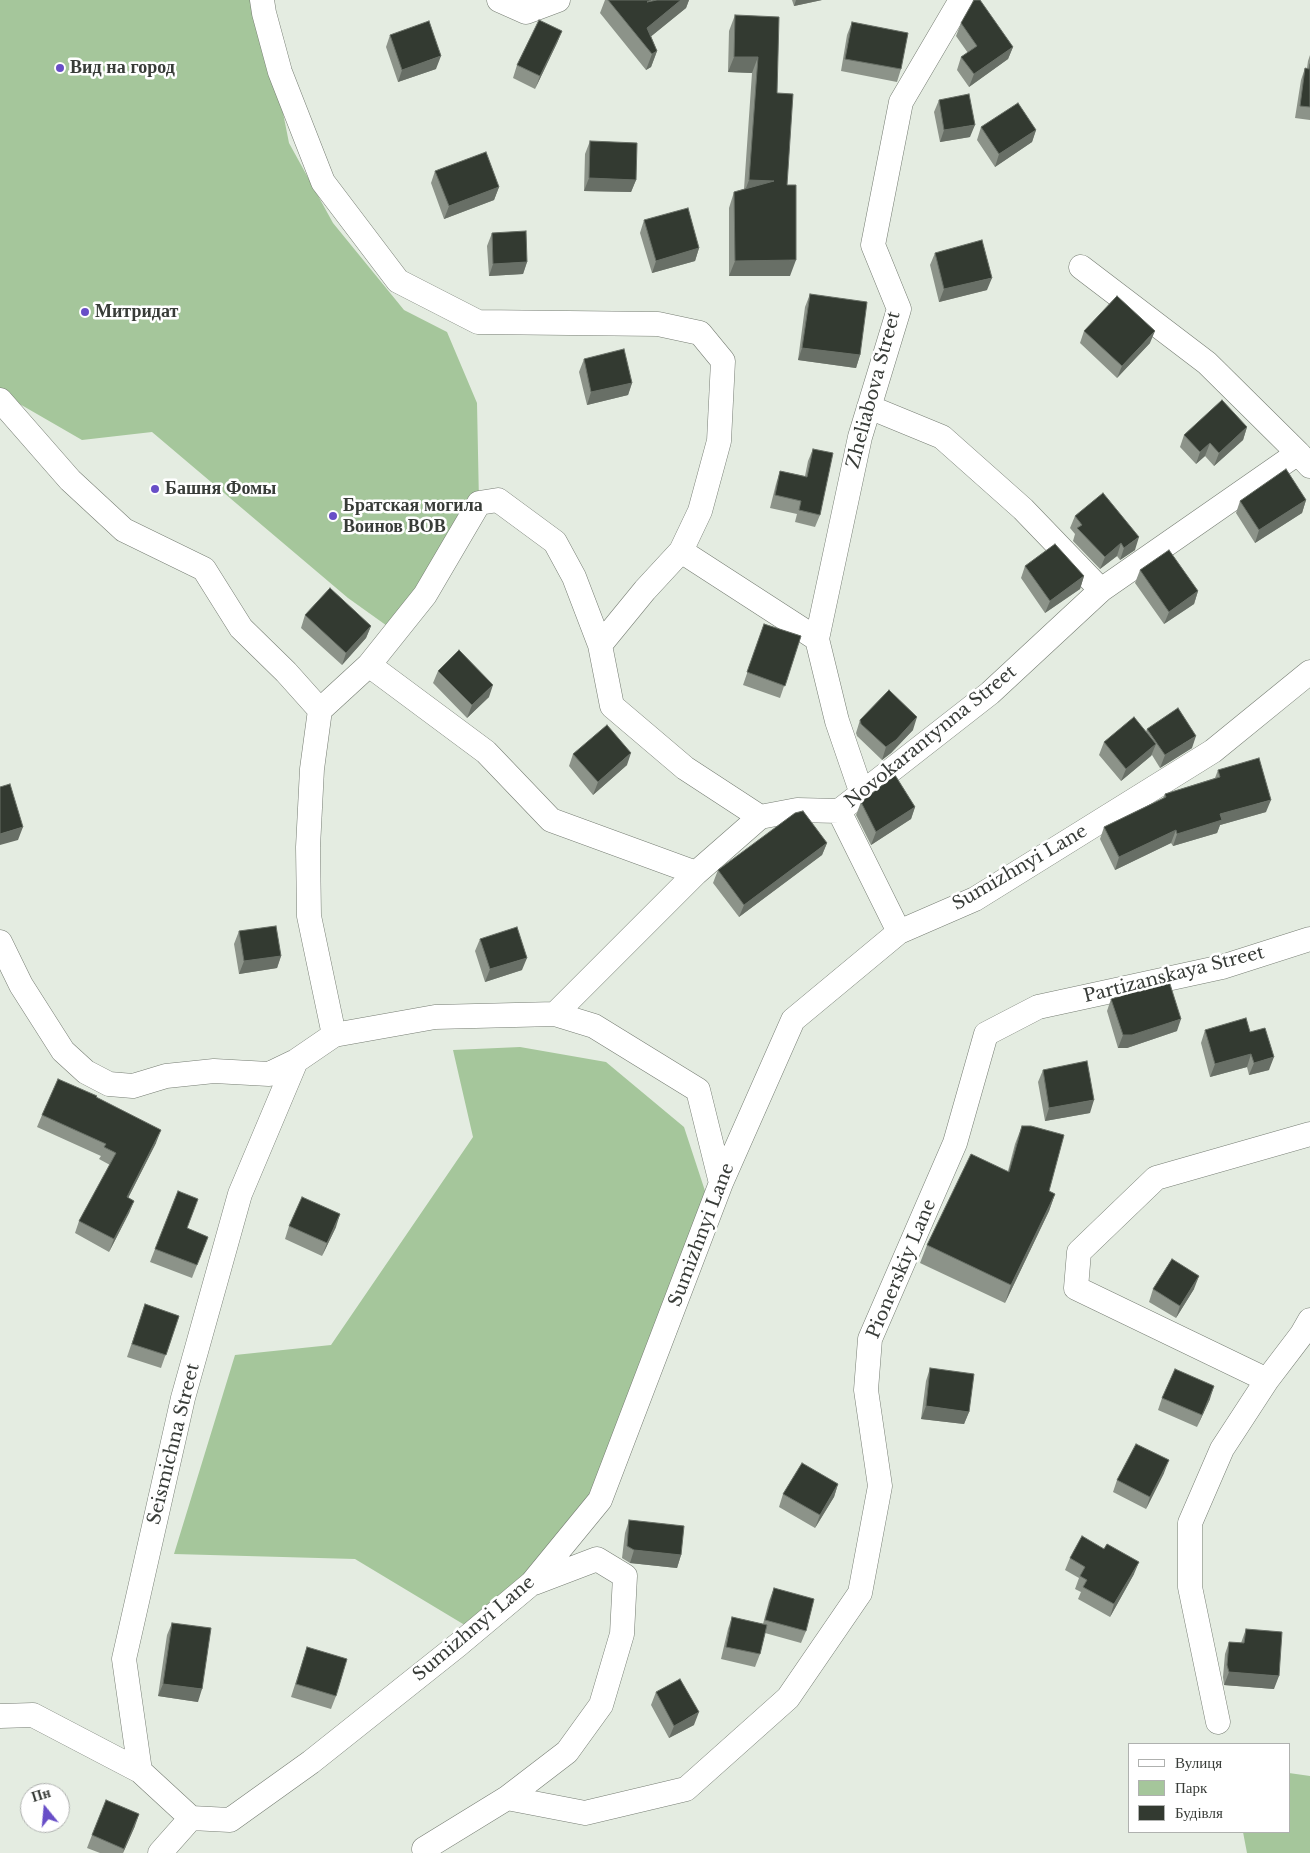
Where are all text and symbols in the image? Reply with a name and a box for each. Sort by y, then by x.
place label: Вид на город [70,57,175,79]
marker: Вид на город [54,62,66,74]
place label: Митридат [95,301,178,323]
marker: Митридат [79,306,91,318]
street label: Zheliabova Street [843,309,905,471]
place label: Башня Фомы [165,478,276,500]
marker: Башня Фомы [149,483,161,495]
place label: Братская могила Воинов ВОВ [343,495,483,538]
marker: Братская могила Воинов ВОВ [327,510,339,522]
street label: Novokarantynna Street [841,661,1021,813]
street label: Sumizhnyi Lane [949,821,1091,915]
street label: Partizanskaya Street [1081,942,1267,1008]
street label: Sumizhnyi Lane [665,1160,739,1310]
street label: Pionerskiy Lane [863,1196,941,1342]
street label: Seismichna Street [144,1361,204,1527]
street label: Sumizhnyi Lane [409,1572,539,1686]
legend [1128,1743,1290,1833]
text: Вулиця [1175,1753,1222,1772]
text: Парк [1175,1778,1207,1797]
north arrow [20,1783,70,1833]
text: Пн [29,1783,53,1806]
text: Будівля [1175,1803,1223,1822]

